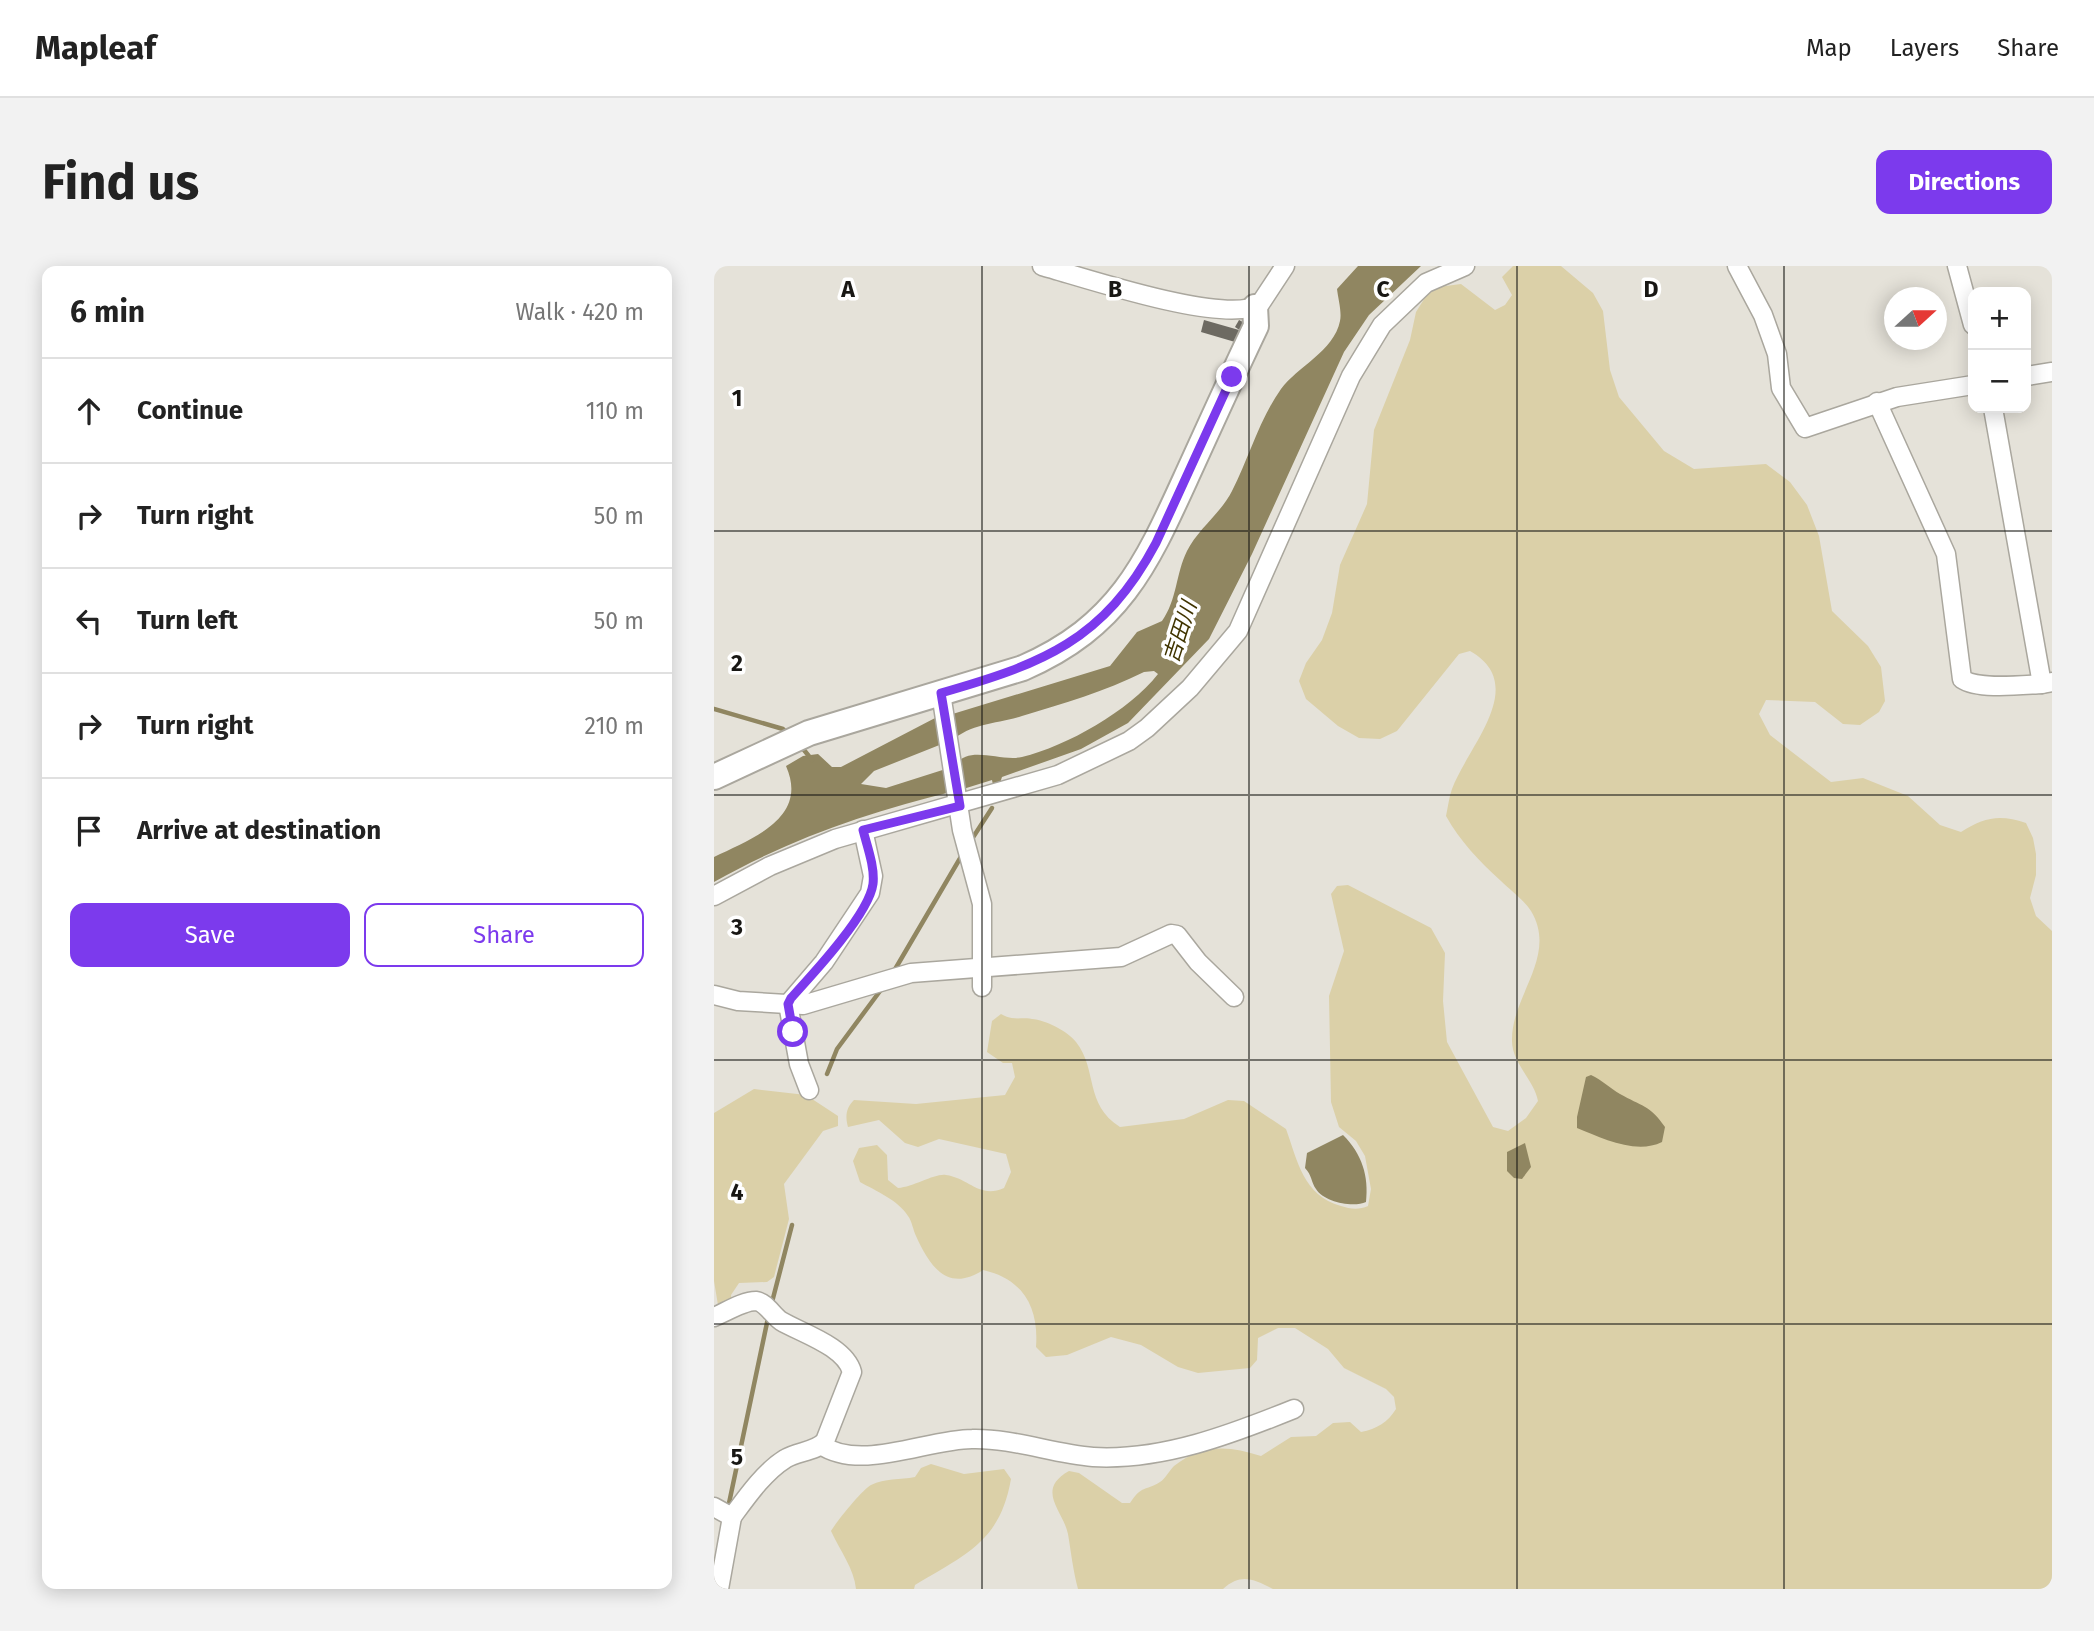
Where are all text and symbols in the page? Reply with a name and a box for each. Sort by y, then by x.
text: Mapleaf [35,28,156,68]
text: Map [1806,34,1852,62]
text: Layers [1890,34,1959,62]
text: Share [1997,34,2059,62]
button: Directions [1876,150,2052,214]
text: Find us [42,153,199,212]
text: A [840,275,855,303]
text: B [1108,275,1122,303]
text: C [1376,275,1390,303]
text: D [1644,275,1659,303]
north arrow [1884,287,1947,350]
map controls [1968,287,2031,413]
button: + [1968,287,2031,350]
text: 6 min [70,294,145,330]
text: Walk · 420 m [515,298,644,326]
button: − [1968,350,2031,413]
route end [1216,361,1247,392]
text: 1 [732,384,742,412]
icon: ahead [70,392,108,430]
text: Continue [137,395,243,426]
text: 110 m [586,397,644,425]
icon: right [70,497,108,535]
text: Turn right [137,500,254,531]
text: 50 m [594,502,644,530]
water label: 吉田川 [1158,596,1203,666]
icon: left [70,602,108,640]
text: Turn left [137,605,238,636]
text: 50 m [594,607,644,635]
text: 2 [731,649,743,677]
icon: right [70,707,108,745]
text: Turn right [137,710,254,741]
text: 210 m [585,712,644,740]
icon: arrive [70,812,108,850]
text: Arrive at destination [137,815,381,846]
button: Save [70,903,350,967]
button: Share [364,903,644,967]
text: 3 [730,913,743,941]
route start [777,1016,808,1047]
text: 4 [731,1178,744,1206]
text: 5 [731,1443,743,1471]

